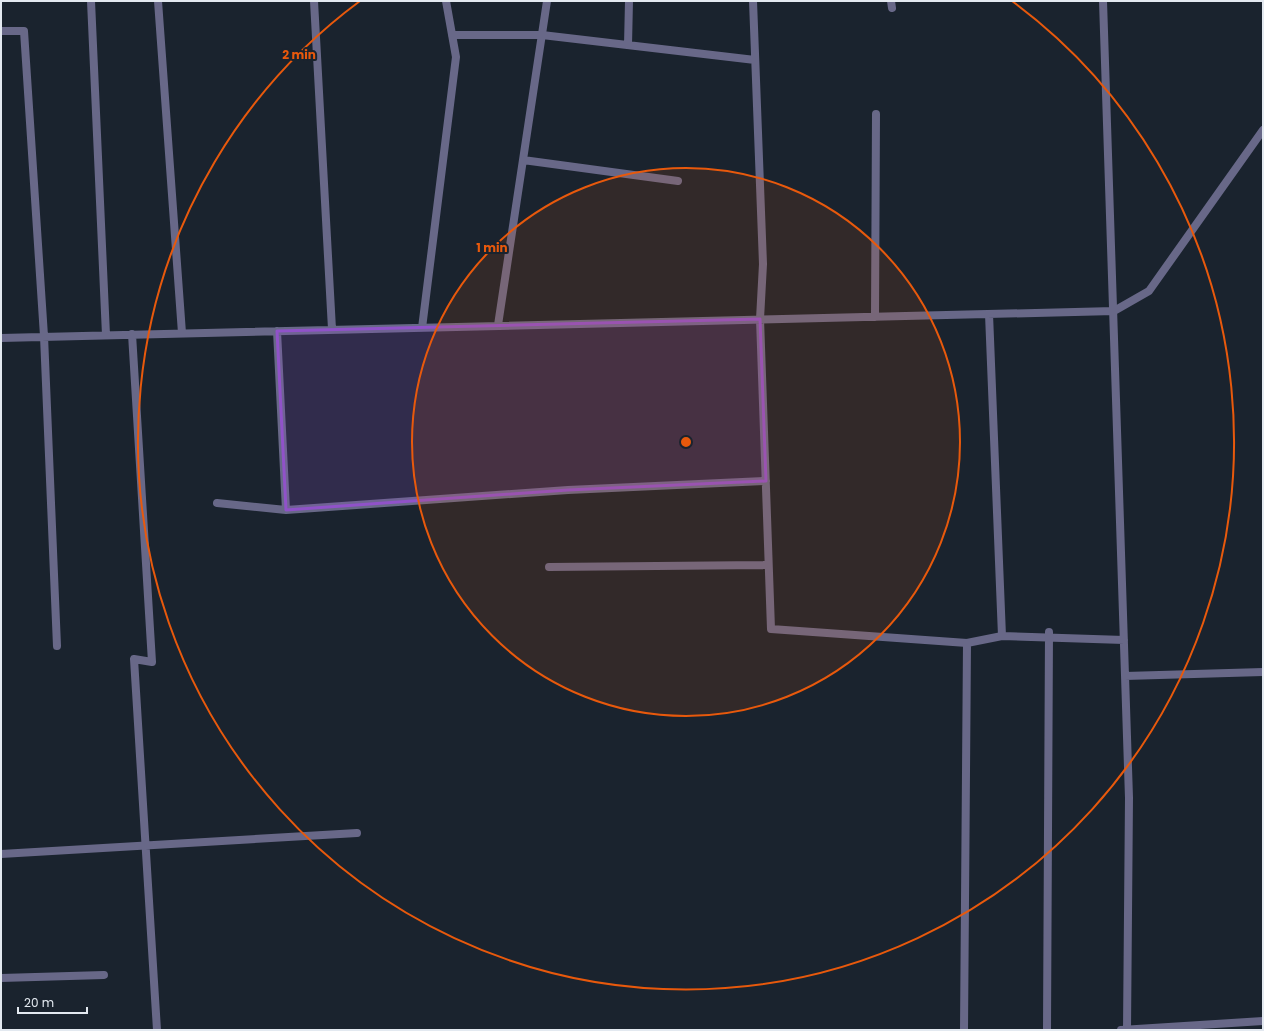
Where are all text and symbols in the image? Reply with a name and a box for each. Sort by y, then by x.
text: 2 min [282,46,316,63]
text: 1 min [476,239,508,256]
centre of rings [679,435,693,449]
scale bar [18,989,87,1015]
text: 20 m [24,994,54,1011]

